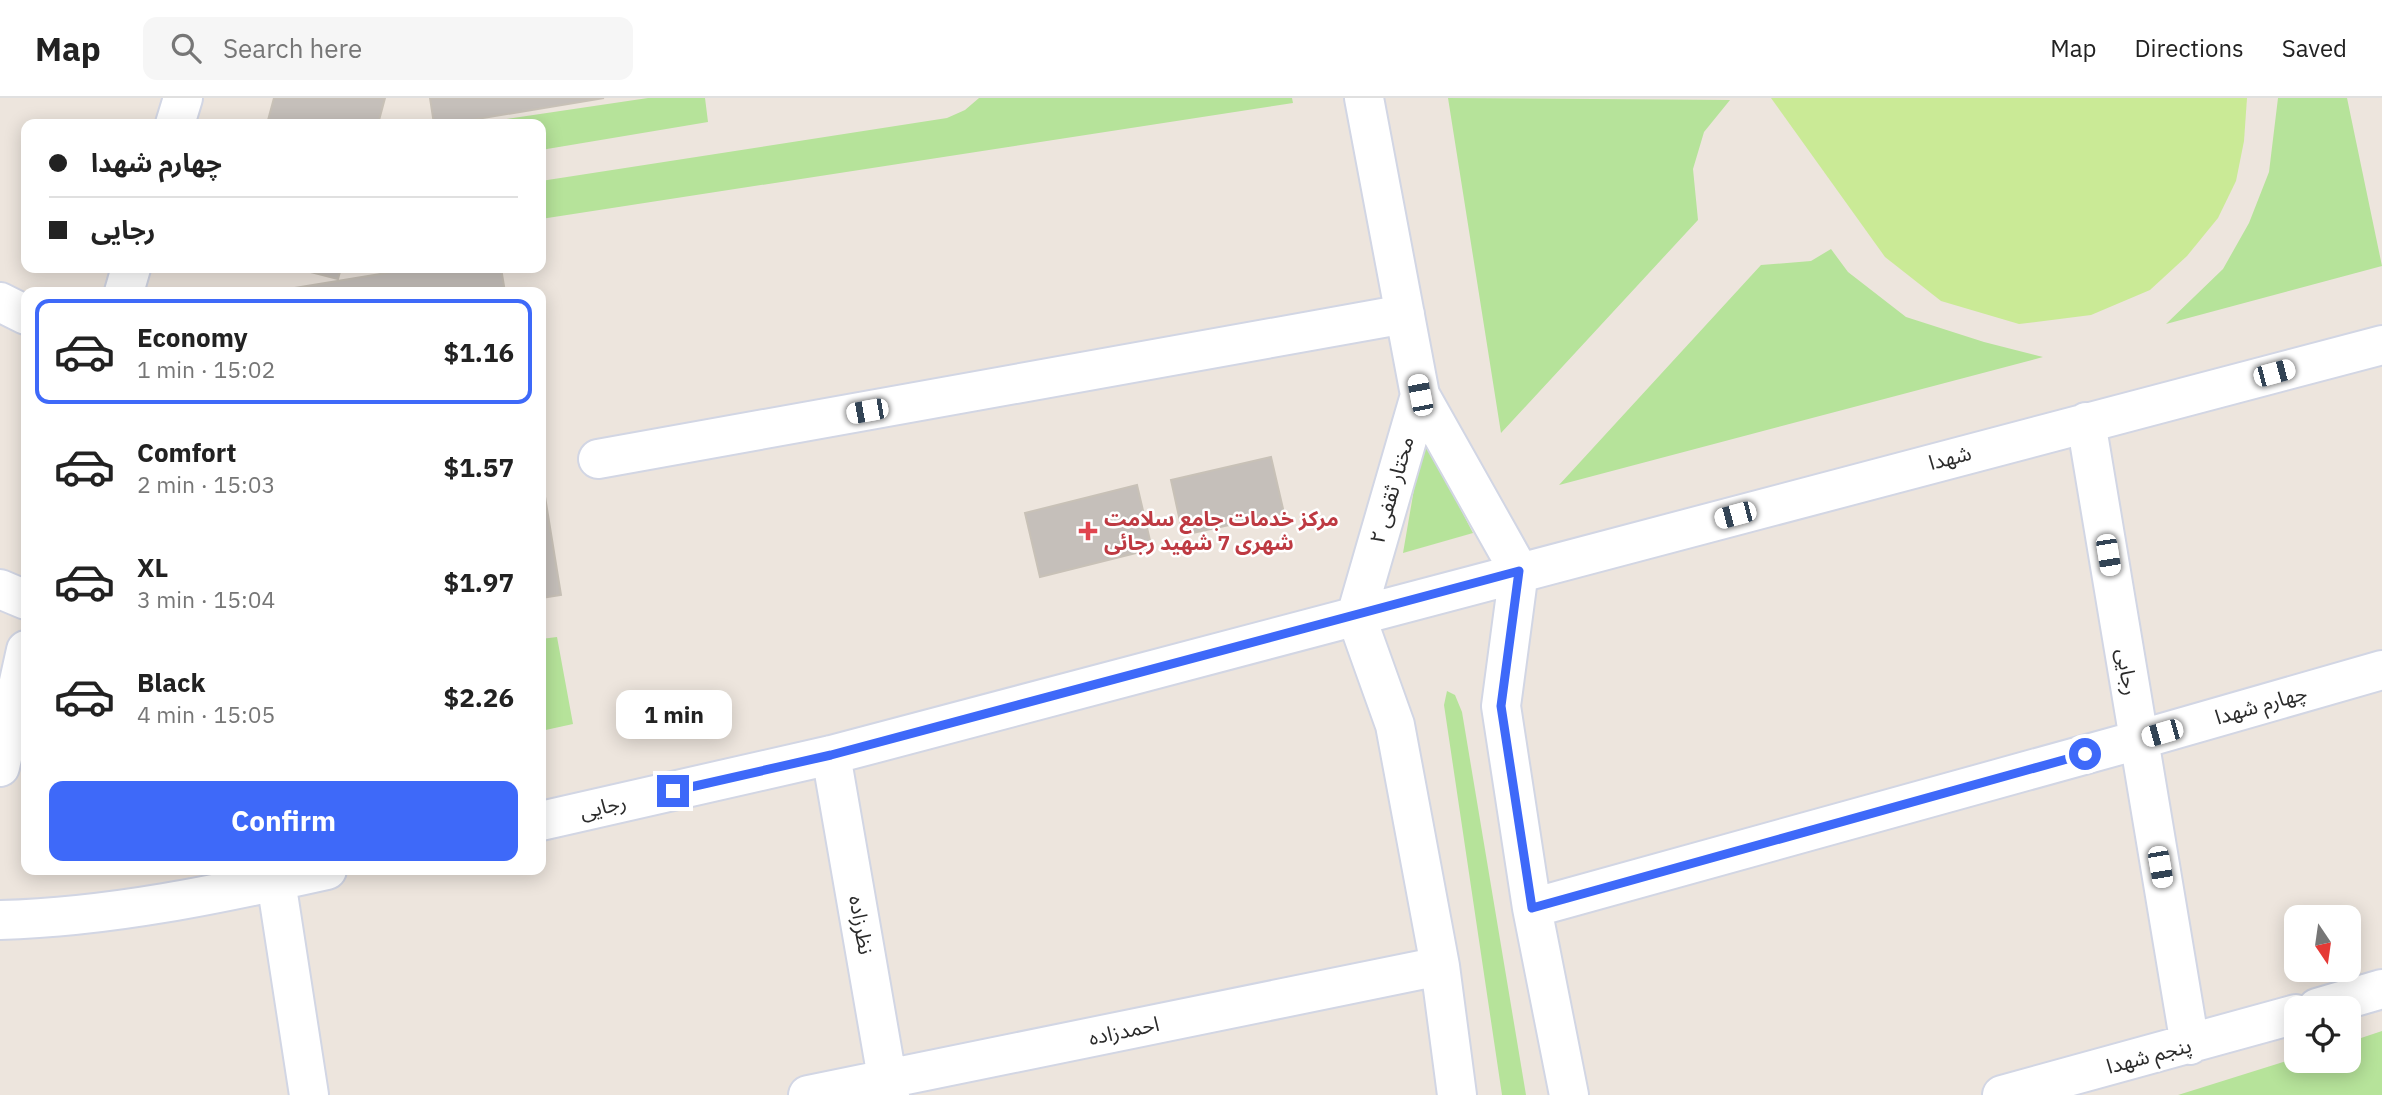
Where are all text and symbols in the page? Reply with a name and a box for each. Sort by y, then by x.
search box [143,17,633,80]
text: Map [35,27,101,70]
icon: search [167,29,205,67]
text: Search here [223,31,362,65]
text: Map [2050,32,2096,64]
text: Directions [2134,32,2244,64]
text: Saved [2282,32,2347,64]
text: چهارم شهدا [91,145,222,179]
text: رجایی [91,212,155,246]
icon: car [53,320,116,383]
text: Economy [137,320,248,354]
text: $1.16 [444,335,514,369]
text: 1 min · 15:02 [137,354,275,384]
car [2251,357,2298,389]
car [1406,372,1435,418]
car [845,397,890,425]
street label: مختار ثقفی ۲ [1362,433,1420,547]
icon: car [53,435,116,498]
text: Comfort [137,435,236,469]
street label: شهدا [1925,438,1974,476]
text: $1.57 [444,450,514,484]
text: 2 min · 15:03 [137,469,275,499]
car [1712,499,1759,531]
place label: مرکز خدمات جامع سلامت شهری 7 شهید رجائی [1104,504,1339,556]
marker: مرکز خدمات جامع سلامت شهری 7 شهید رجائی [1078,521,1098,541]
car [2095,533,2122,577]
icon: car [53,550,116,613]
text: XL [137,550,168,584]
text: $1.97 [444,565,514,599]
text: 3 min · 15:04 [137,584,275,614]
street label: رجایی [2110,646,2145,697]
icon: car [53,665,116,728]
text: Black [137,665,205,699]
street label: چهارم شهدا [2211,678,2311,733]
text: $2.26 [444,680,514,714]
callout: 1 min [615,690,731,738]
text: 4 min · 15:05 [137,699,275,729]
text: 1 min [644,699,704,729]
car [2139,717,2186,749]
route start [2069,738,2101,770]
route end [657,775,689,807]
button: Confirm [49,781,518,861]
street label: رجایی [577,787,629,825]
car [2147,844,2174,890]
street label: نظرزاده [843,893,881,957]
north arrow [2284,905,2361,982]
map controls [2284,905,2361,1073]
button: locate [2284,996,2361,1073]
street label: احمدزاده [1086,1009,1162,1051]
street label: پنجم شهدا [2103,1030,2195,1082]

